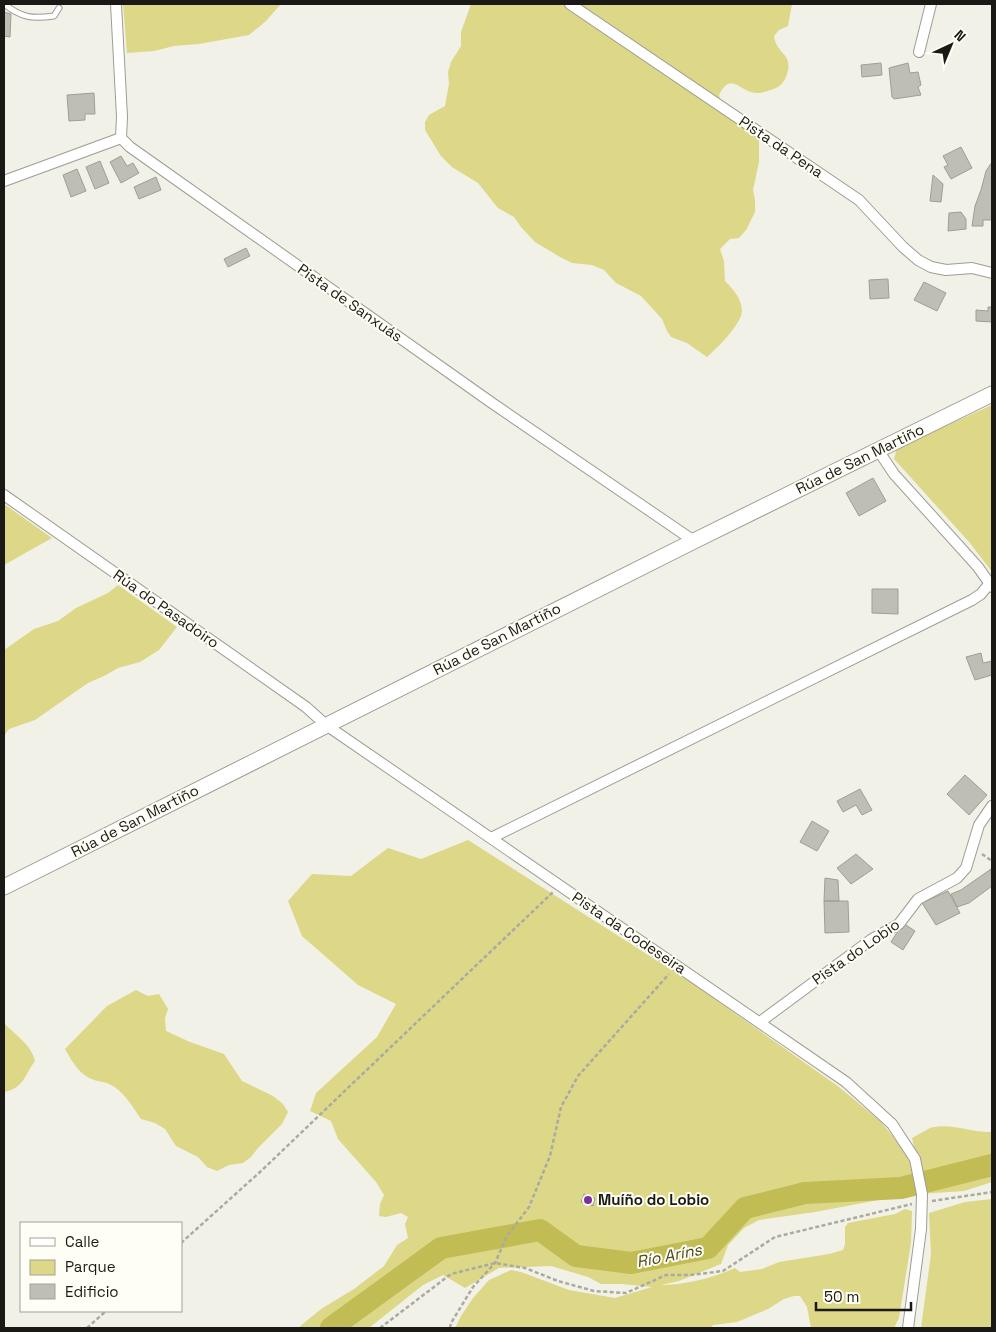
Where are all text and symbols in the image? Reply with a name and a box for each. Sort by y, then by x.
north arrow [926,20,976,70]
text: N [950,26,970,45]
street label: Pista da Pena [736,111,827,182]
street label: Pista de Sanxuás [294,259,406,346]
street label: Rúa de San Martiño [792,419,927,498]
street label: Rúa do Pasadoiro [110,565,223,652]
street label: Rúa de San Martiño [430,598,564,679]
street label: Rúa de San Martiño [68,780,202,861]
street label: Pista da Codeseira [568,887,690,978]
street label: Pista do Lobio [808,914,903,989]
place label: Muíño do Lobio [598,1190,709,1209]
marker: Muíño do Lobio [582,1194,594,1206]
legend [20,1222,182,1312]
text: Calle [65,1232,100,1251]
water label: Río Aríns [635,1239,704,1272]
text: Parque [65,1257,116,1276]
scale bar [816,1280,911,1312]
text: Edificio [65,1282,119,1301]
text: 50 m [824,1287,859,1306]

